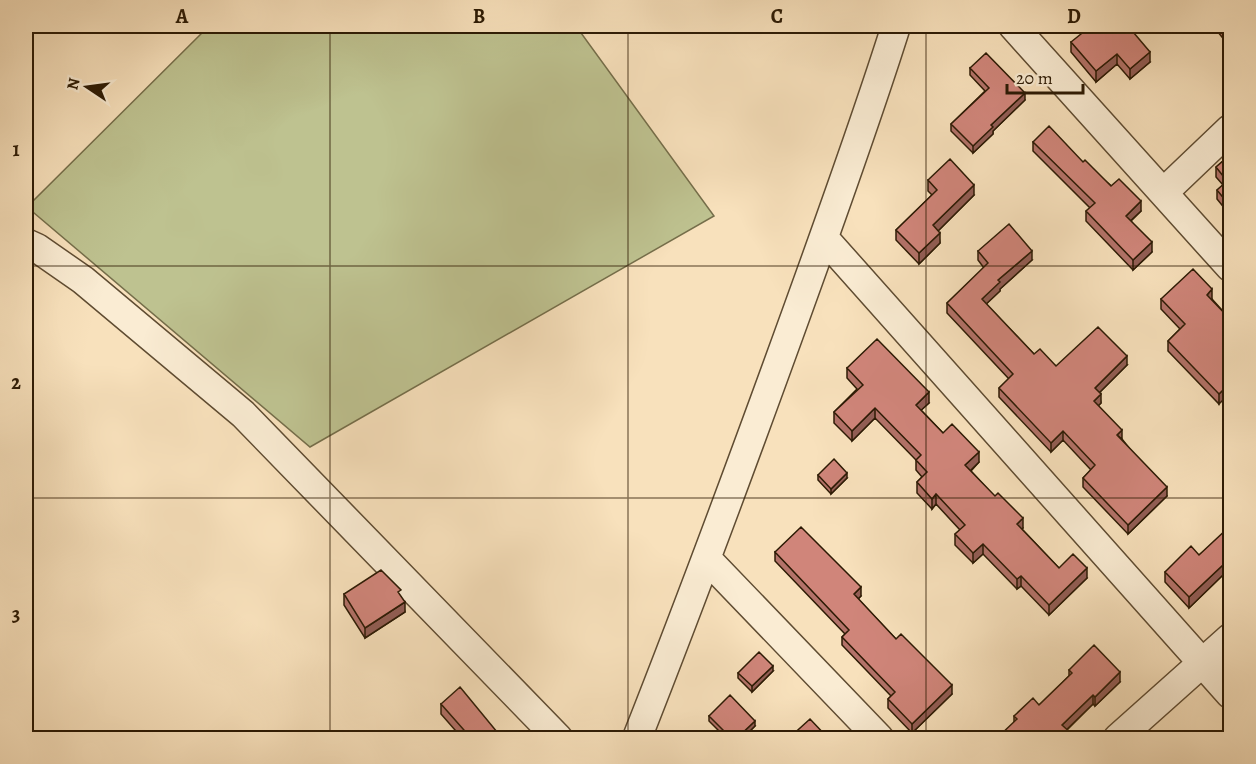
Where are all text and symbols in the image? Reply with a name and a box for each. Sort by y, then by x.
text: A [175,3,189,30]
text: B [473,3,485,30]
text: C [771,3,783,30]
text: D [1067,3,1081,30]
north arrow [57,57,117,117]
scale bar [1007,57,1084,95]
text: 20 m [1016,66,1053,90]
text: N [61,75,85,92]
text: 1 [12,136,20,163]
text: 2 [11,369,21,396]
text: 3 [12,601,20,628]

